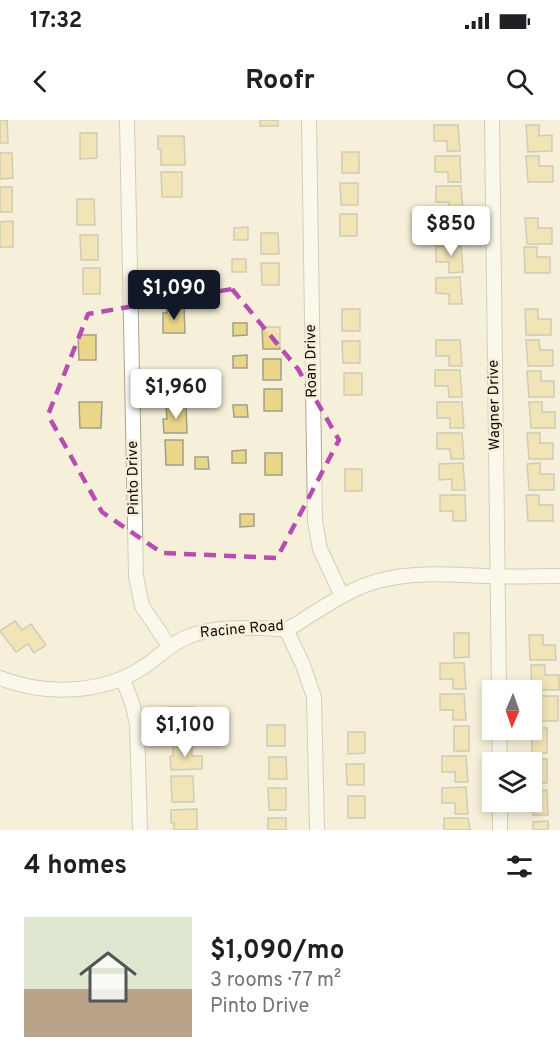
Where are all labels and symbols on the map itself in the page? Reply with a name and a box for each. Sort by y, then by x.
pin: $850 [415,206,487,257]
pin: $1,090 [125,270,223,321]
street label: Roan Drive [302,324,322,398]
street label: Wagner Drive [485,359,505,451]
pin: $1,960 [127,369,225,420]
street label: Pinto Drive [124,441,144,515]
street label: Racine Road [199,617,285,643]
north arrow [482,680,542,740]
pin: $1,100 [136,707,234,758]

